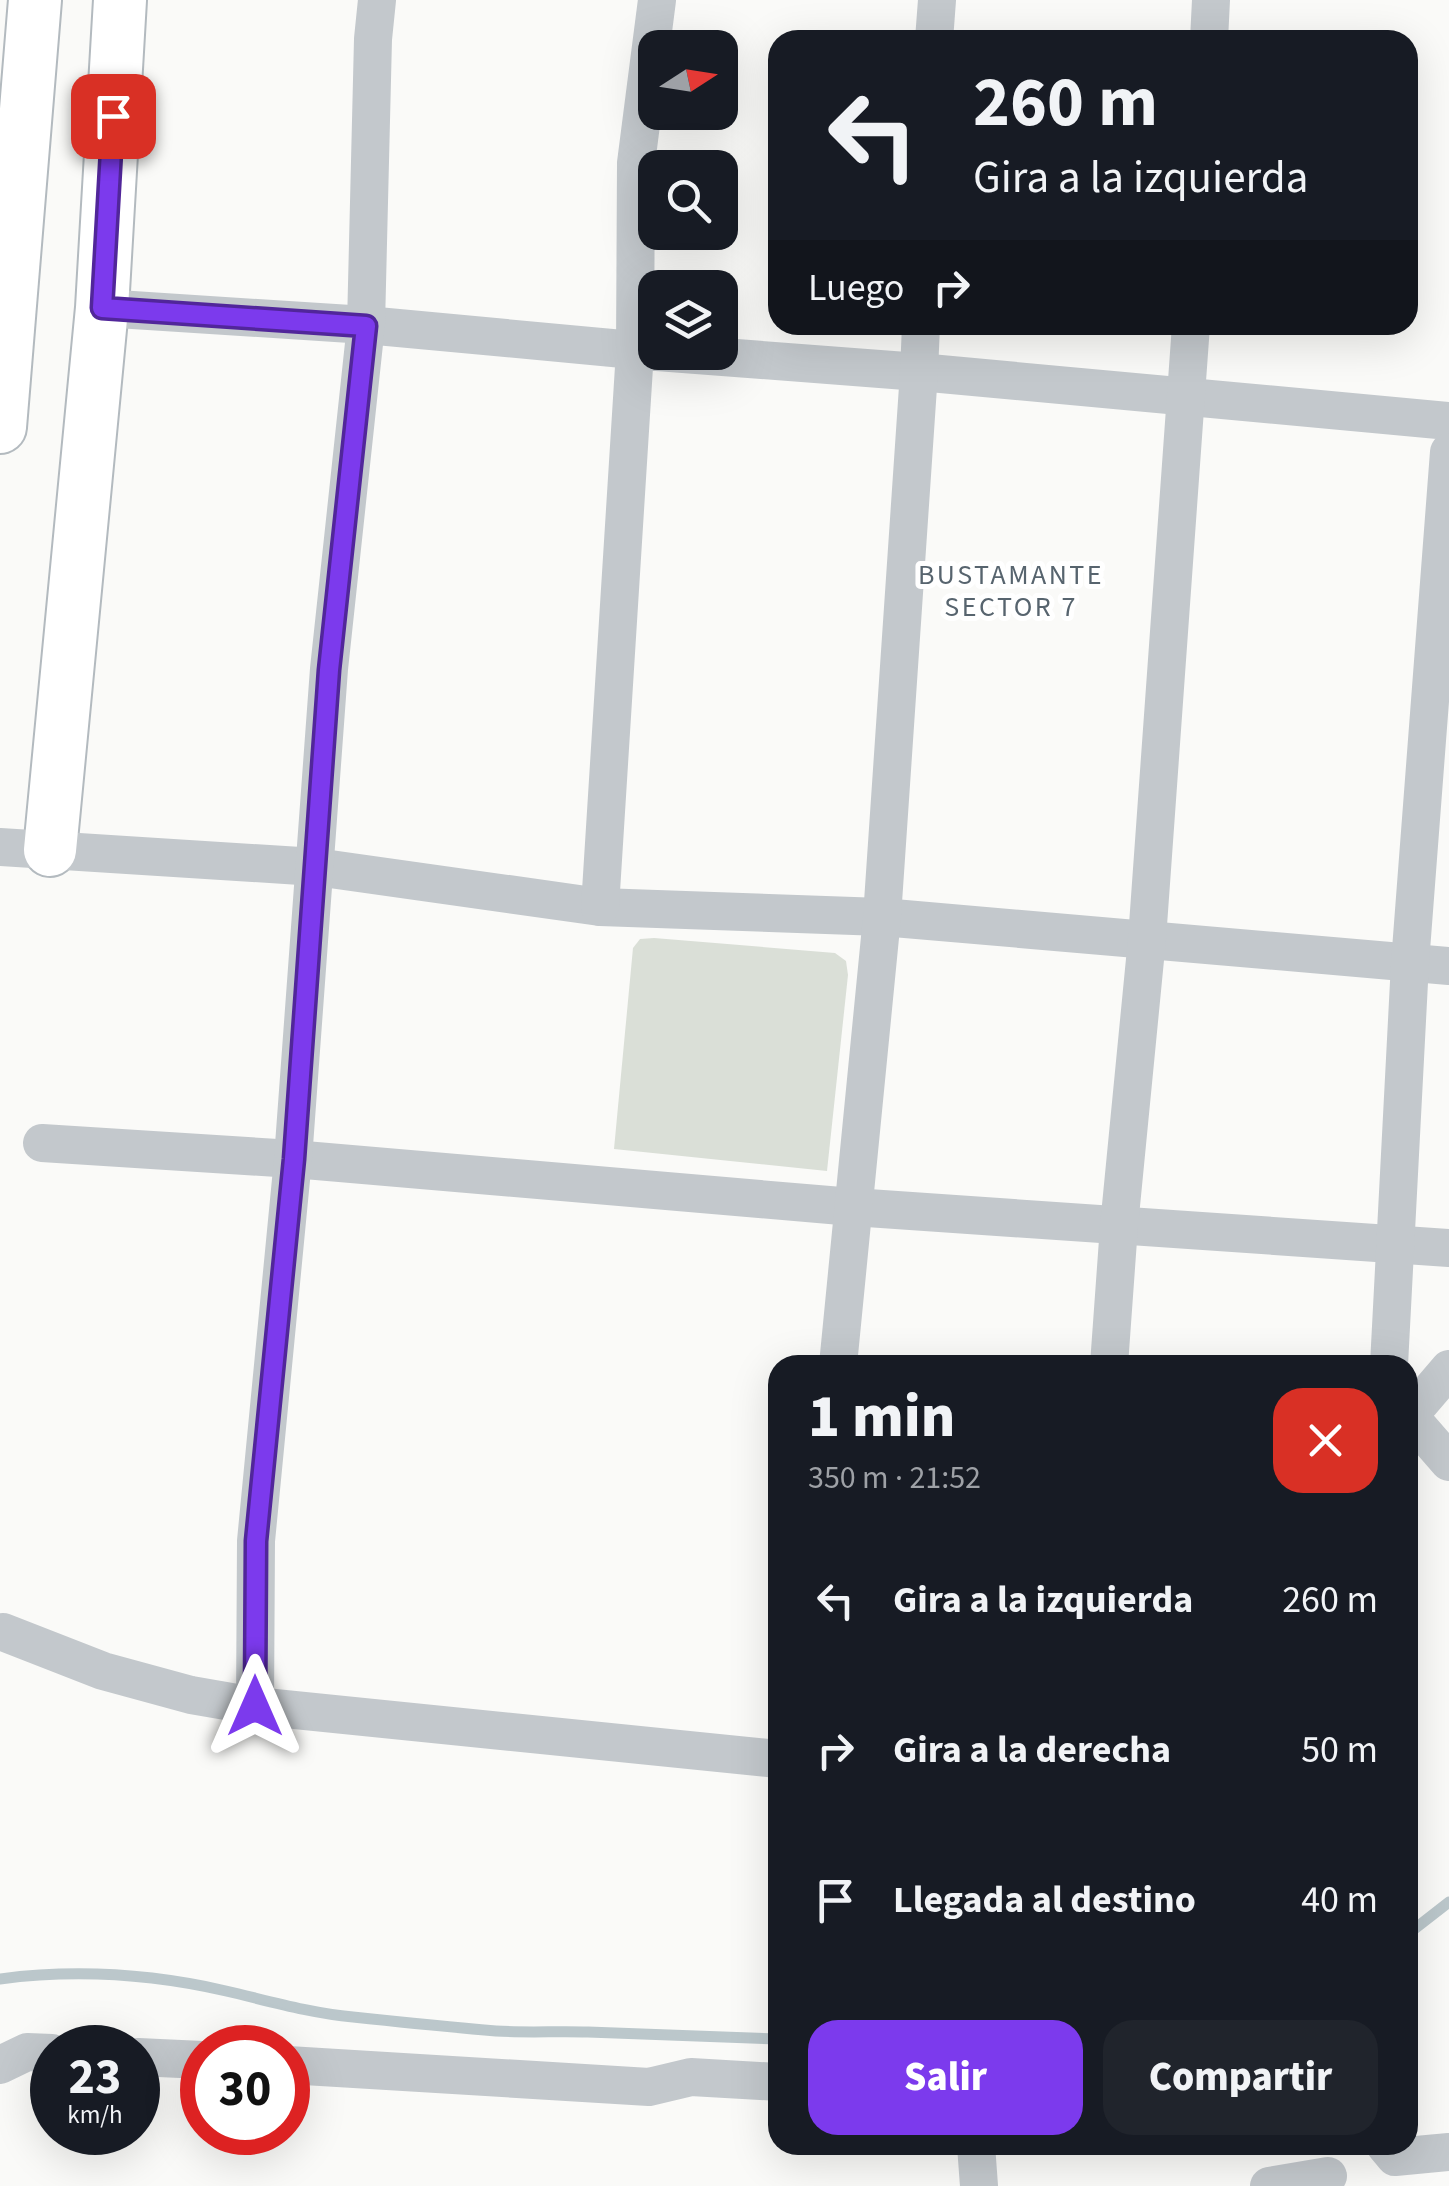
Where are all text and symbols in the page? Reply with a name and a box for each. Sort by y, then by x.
north arrow [638,30,738,130]
map controls [638,30,738,370]
text: 260 m [973,53,1158,153]
icon: left [808,70,938,200]
pin [71,74,156,159]
icon: arrive [86,89,141,144]
text: Gira a la izquierda [973,146,1308,210]
button: search [638,150,738,250]
icon: right [924,260,979,315]
text: Luego [808,261,904,315]
button: layers [638,270,738,370]
district label: BUSTAMANTE SECTOR 7 [918,555,1104,627]
text: 1 min [808,1375,955,1460]
button: close [1273,1388,1378,1493]
text: 350 m · 21:52 [808,1455,981,1501]
icon: left [808,1573,863,1628]
text: Gira a la izquierda [893,1573,1193,1627]
text: 260 m [1282,1573,1378,1627]
position arrow [203,1654,307,1758]
icon: right [808,1723,863,1778]
text: Gira a la derecha [893,1723,1171,1777]
text: 50 m [1301,1723,1378,1777]
icon: arrive [808,1873,863,1928]
text: Llegada al destino [893,1873,1196,1927]
text: 40 m [1301,1873,1378,1927]
button: Salir [808,2020,1083,2135]
button: Compartir [1103,2020,1378,2135]
speed limit sign: 30 [180,2025,310,2155]
text: 23 [69,2042,121,2113]
text: km/h [67,2097,123,2133]

